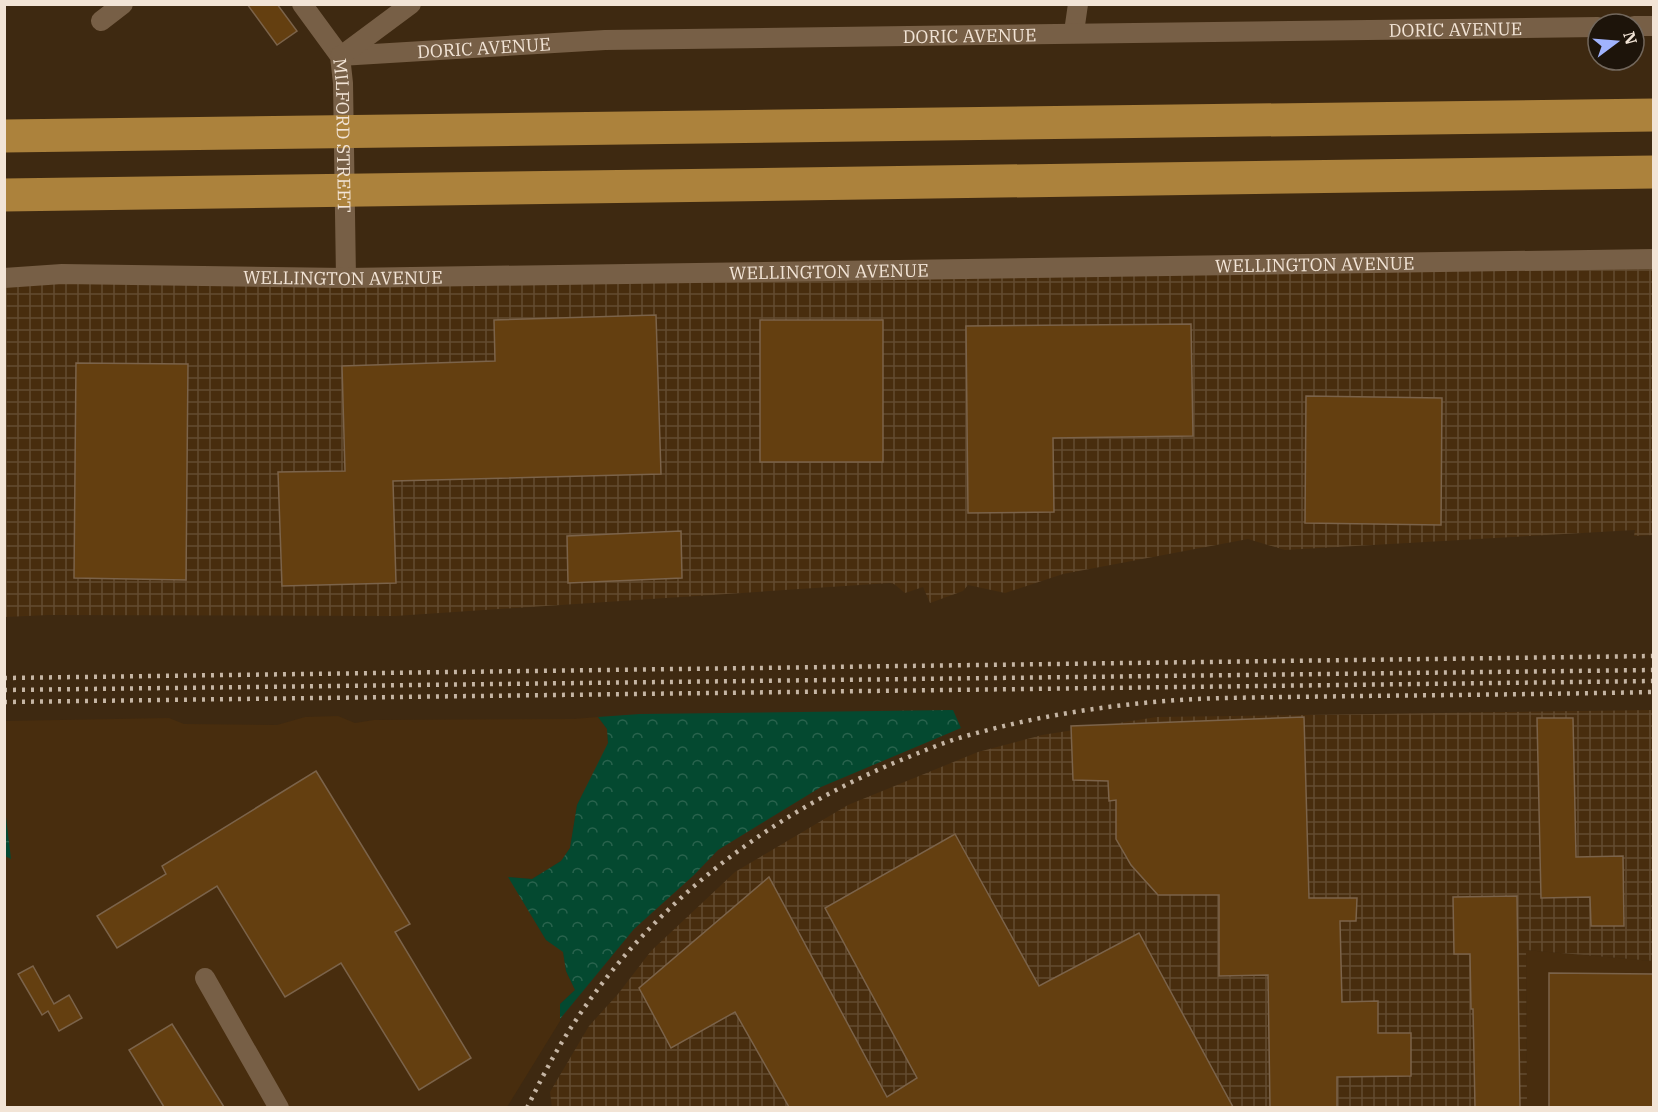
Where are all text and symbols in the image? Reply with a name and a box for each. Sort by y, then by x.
north arrow [1586,12,1646,72]
street label: DORIC AVENUE [1388,16,1522,41]
street label: DORIC AVENUE [902,23,1037,48]
text: N [1619,29,1642,47]
street label: DORIC AVENUE [416,32,551,63]
street label: MILFORD STREET [329,57,356,213]
street label: WELLINGTON AVENUE [1215,251,1415,277]
street label: WELLINGTON AVENUE [729,258,929,284]
street label: WELLINGTON AVENUE [243,265,443,290]

